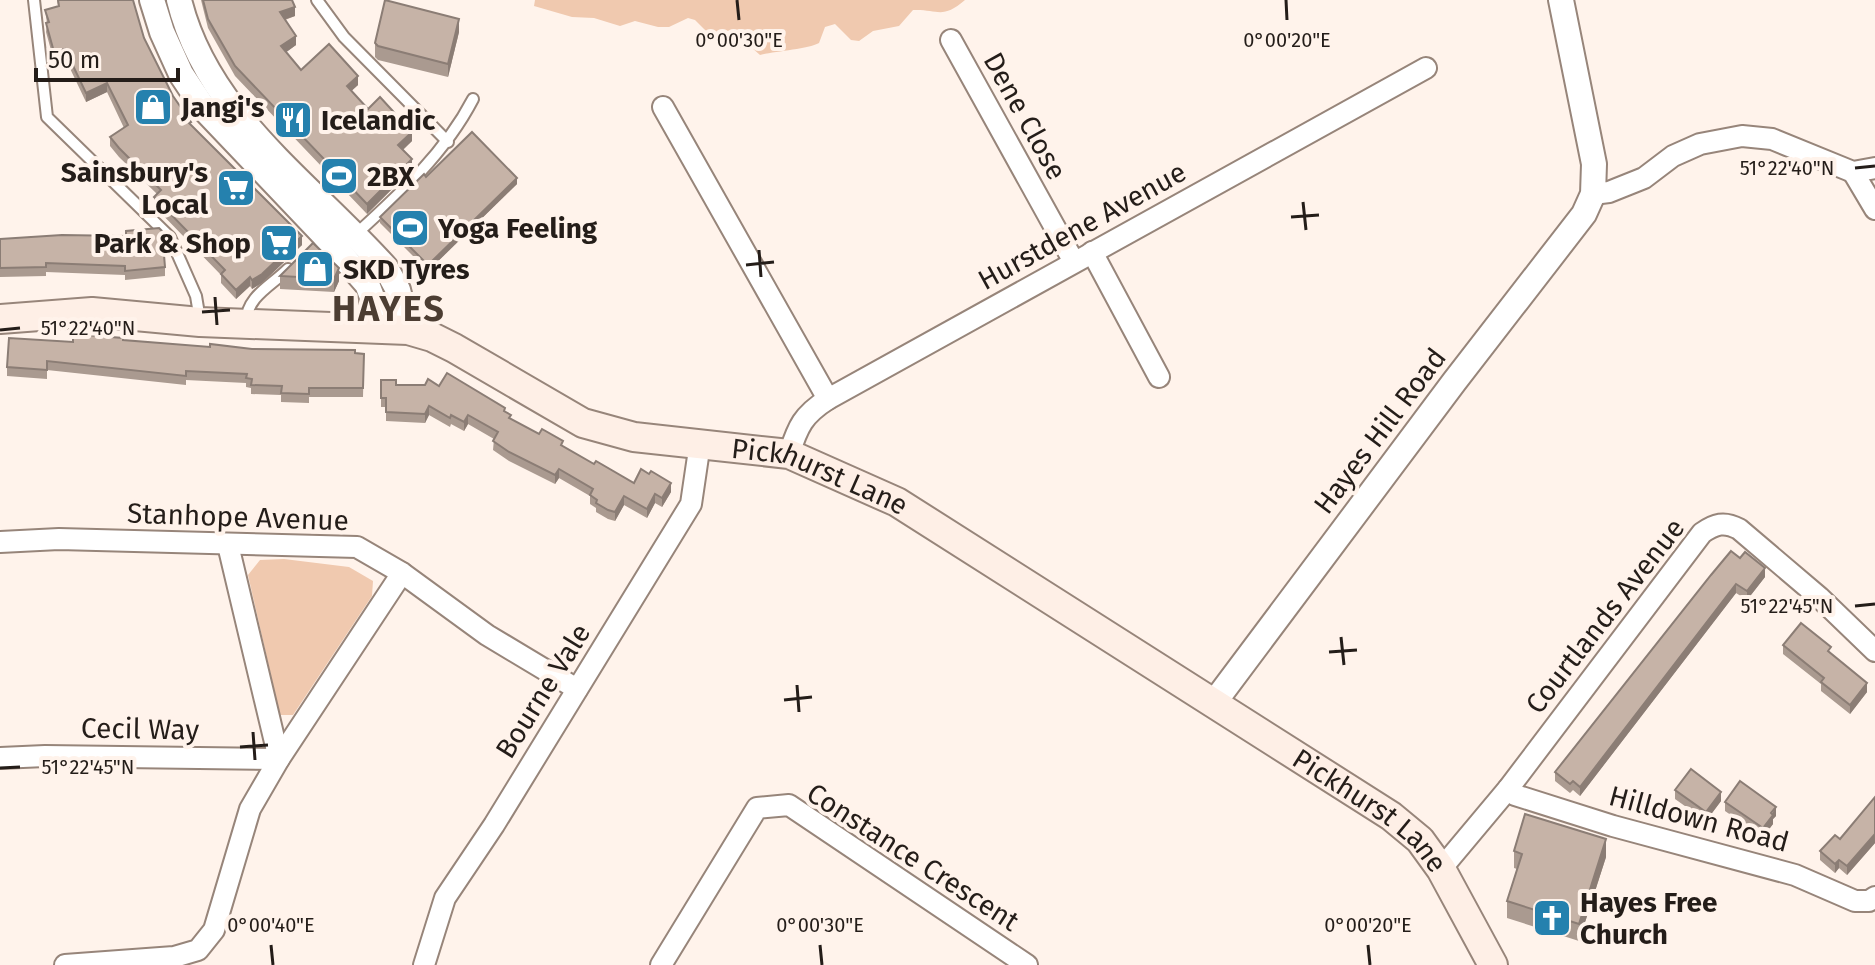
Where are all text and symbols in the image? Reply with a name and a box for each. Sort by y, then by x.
text: 0°00'30"E [695,28,783,52]
text: 0°00'20"E [1243,28,1331,52]
scale bar [36,32,178,82]
text: 50 m [48,46,100,74]
street label: Dene Close [976,47,1074,185]
shop icon: Jangi's [132,86,174,128]
place label: Jangi's [180,91,265,124]
restaurant icon: Icelandic [272,99,314,141]
place label: Icelandic [321,104,436,137]
sports icon: 2BX [318,155,360,197]
street label: Hurstdene Avenue [972,155,1192,297]
place label: Sainsbury's Local [61,156,209,221]
text: 51°22'40"N [1740,156,1834,180]
place label: 2BX [367,160,415,193]
supermarket icon: Sainsbury's Local [215,167,257,209]
sports icon: Yoga Feeling [389,207,431,249]
place label: Yoga Feeling [437,212,598,245]
supermarket icon: Park & Shop [258,222,300,264]
place label: Park & Shop [94,227,251,260]
shop icon: SKD Tyres [294,248,336,290]
place label: SKD Tyres [343,253,469,286]
district label: HAYES [332,287,446,331]
text: 51°22'40"N [41,316,135,340]
street label: Hayes Hill Road [1307,342,1453,520]
street label: Pickhurst Lane [730,431,915,522]
street label: Stanhope Avenue [127,497,349,537]
street label: Courtlands Avenue [1519,512,1691,720]
text: 51°22'45"N [1741,594,1834,618]
street label: Bourne Vale [489,618,597,764]
street label: Cecil Way [81,711,200,747]
street label: Pickhurst Lane [1287,741,1454,878]
text: 51°22'45"N [42,755,135,779]
street label: Constance Crescent [801,776,1026,938]
street label: Hilldown Road [1605,779,1793,859]
place label: Hayes Free Church [1580,886,1717,951]
church icon: Hayes Free Church [1531,897,1573,939]
text: 0°00'40"E [227,913,315,937]
text: 0°00'30"E [776,913,864,937]
text: 0°00'20"E [1324,913,1412,937]

